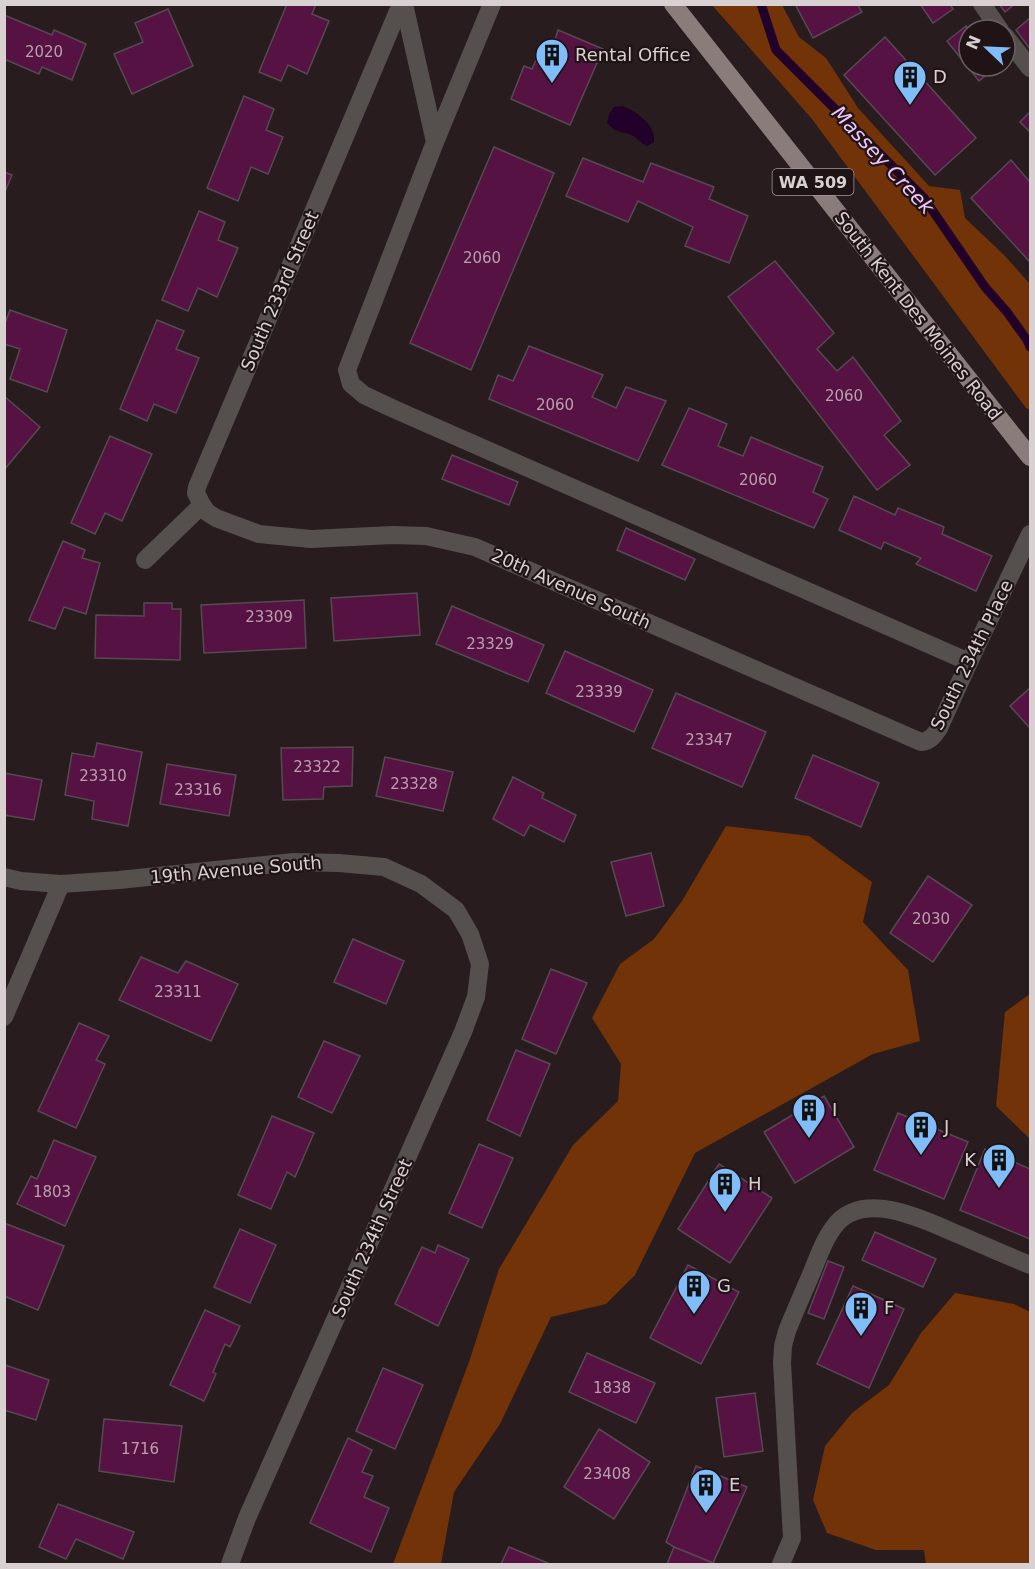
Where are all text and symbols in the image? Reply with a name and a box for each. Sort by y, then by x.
north arrow [957,18,1017,78]
text: N [962,32,985,52]
building icon: Rental Office [534,37,570,84]
house number: 2020 [25,43,63,61]
place label: Rental Office [575,44,691,65]
building icon: D [892,59,928,106]
place label: D [933,66,947,87]
water label: Massey Creek [827,101,940,220]
road number: WA 509 [772,169,854,195]
street label: South Kent Des Moines Road [831,207,1006,424]
street label: South 233rd Street [236,208,323,374]
house number: 2060 [463,249,501,267]
house number: 2060 [825,387,863,405]
house number: 2060 [536,396,574,414]
house number: 2060 [739,471,777,489]
street label: 20th Avenue South [488,544,654,633]
street label: South 234th Place [926,576,1017,733]
house number: 23309 [245,608,293,626]
house number: 23329 [466,635,514,653]
house number: 23339 [575,683,623,701]
house number: 23347 [685,731,733,749]
house number: 23322 [293,758,341,776]
house number: 23310 [79,767,127,785]
house number: 23328 [390,775,438,793]
house number: 23316 [174,781,222,799]
street label: 19th Avenue South [149,852,323,887]
house number: 2030 [912,910,950,928]
house number: 23311 [154,983,202,1001]
building icon: I [791,1092,827,1139]
place label: I [832,1099,837,1120]
building icon: J [903,1109,939,1156]
place label: J [943,1116,949,1137]
building icon: K [981,1142,1017,1189]
place label: K [964,1149,977,1170]
street label: South 234th Street [327,1155,416,1320]
building icon: H [707,1166,743,1213]
place label: H [748,1173,762,1194]
house number: 1803 [33,1183,71,1201]
building icon: G [676,1268,712,1315]
place label: G [717,1275,731,1296]
building icon: F [843,1290,879,1337]
place label: F [884,1297,894,1318]
house number: 1838 [593,1379,631,1397]
house number: 1716 [121,1440,159,1458]
house number: 23408 [583,1465,631,1483]
building icon: E [688,1467,724,1514]
place label: E [729,1474,740,1495]

